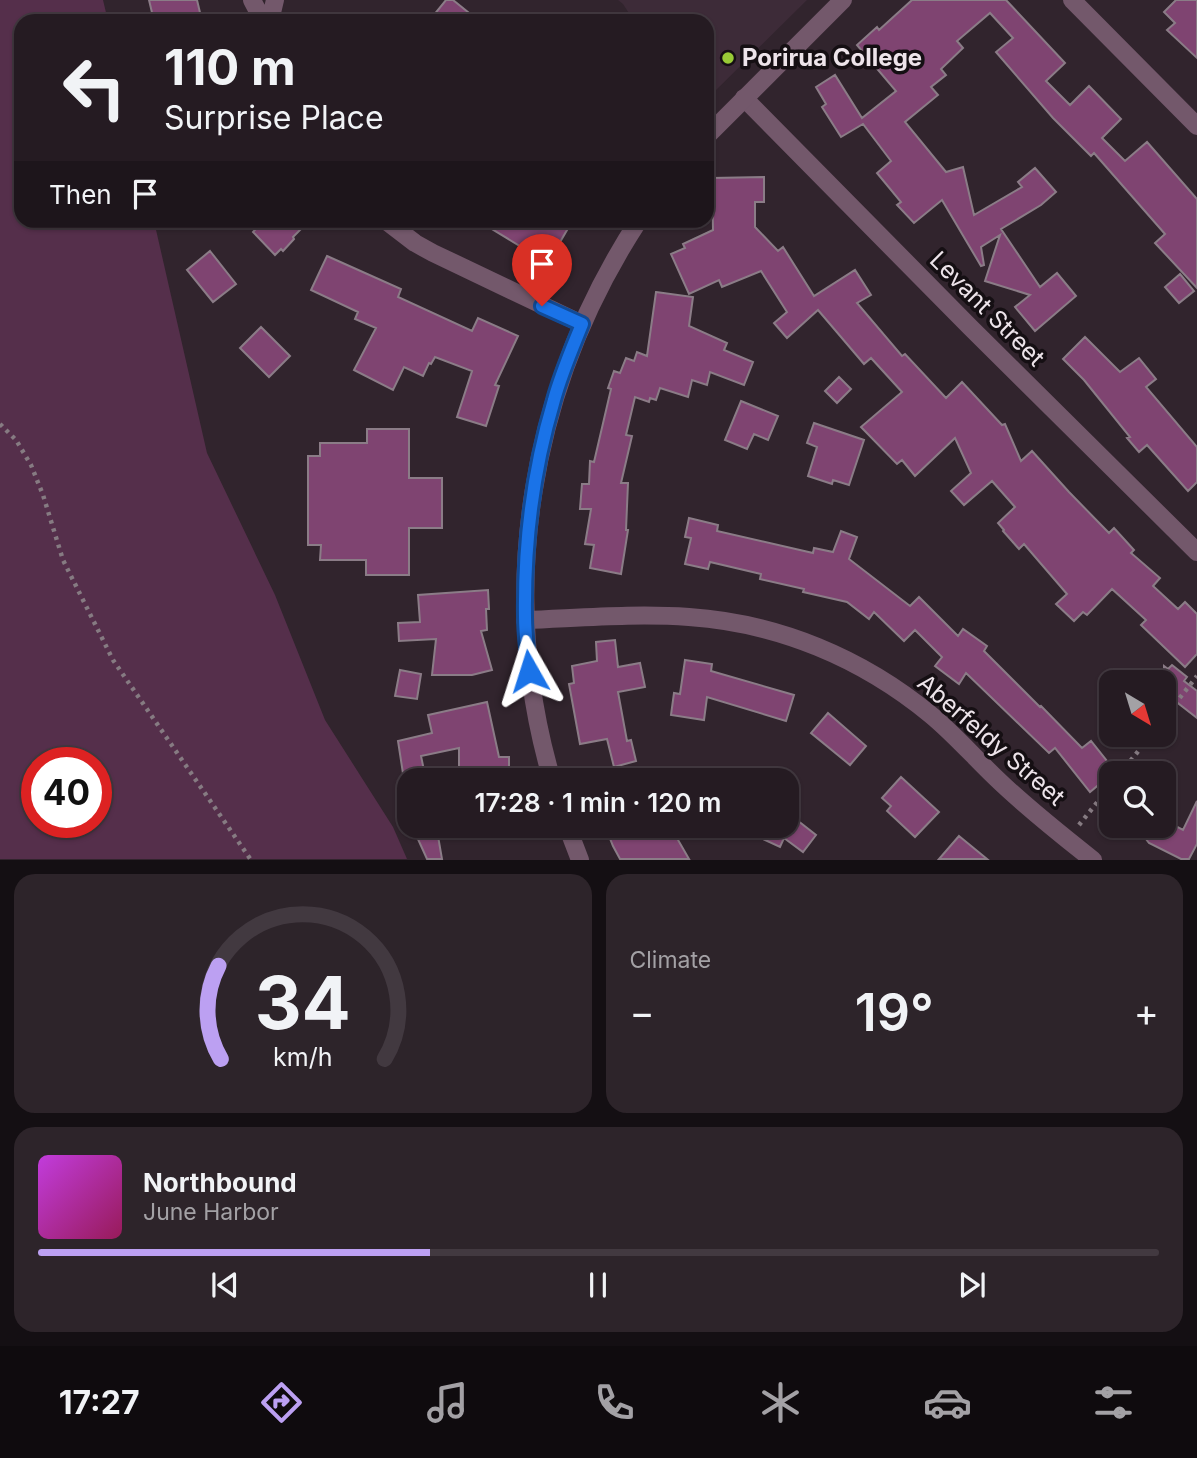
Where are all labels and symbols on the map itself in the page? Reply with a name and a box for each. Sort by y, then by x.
place label: Porirua College [742,43,922,72]
marker: Porirua College [720,50,736,66]
pin [512,234,572,306]
street label: Levant Street [924,245,1051,372]
position arrow [492,634,566,708]
street label: Aberfeldy Street [912,668,1071,811]
north arrow [1099,670,1176,747]
speed limit sign: 40 [21,747,112,838]

